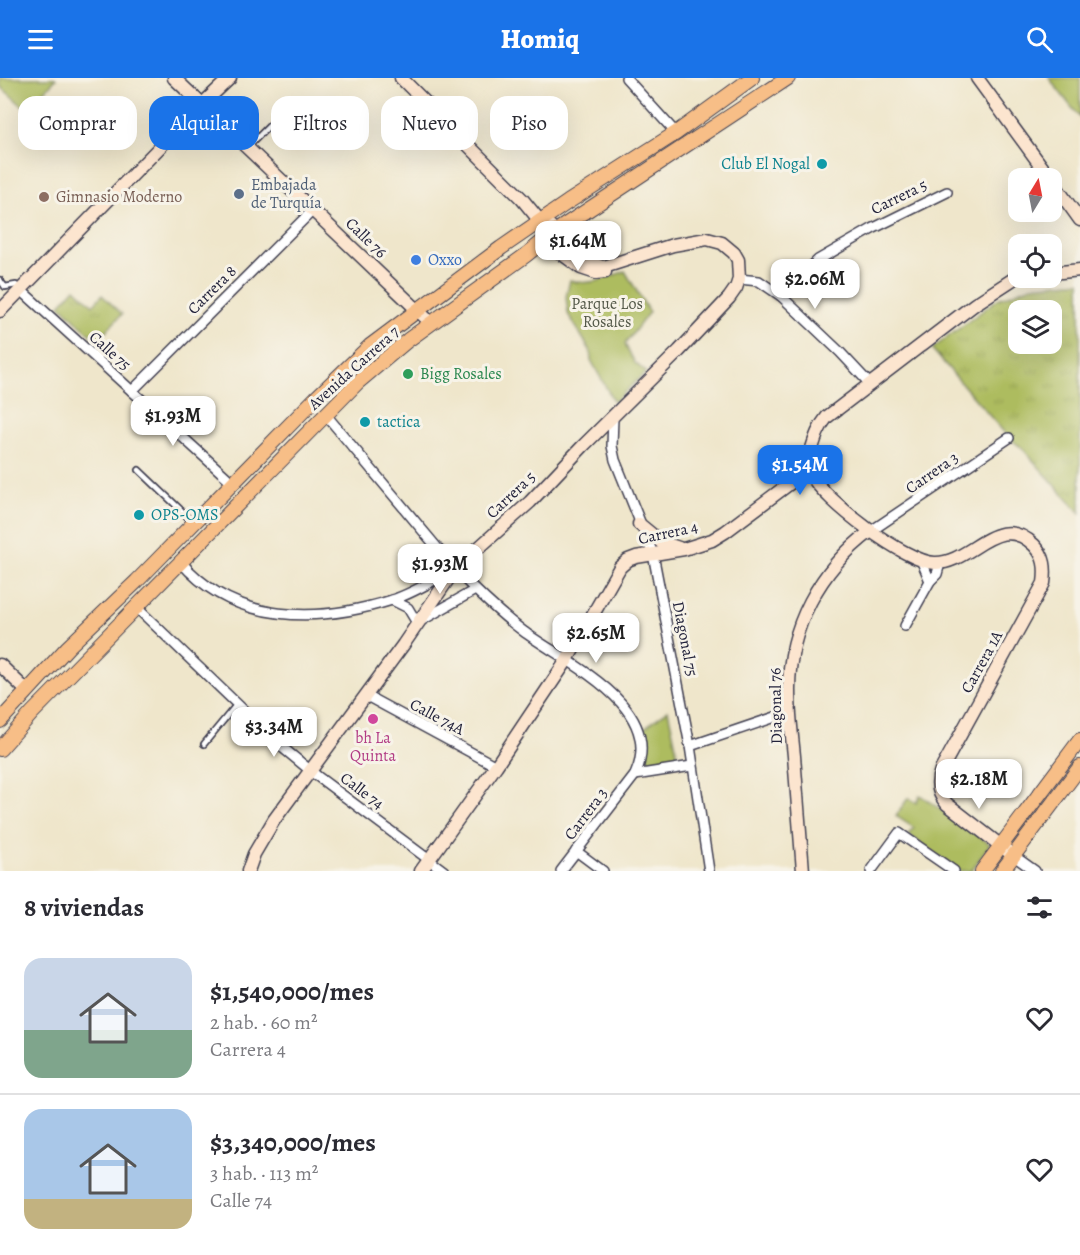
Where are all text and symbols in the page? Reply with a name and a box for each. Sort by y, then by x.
text: Homiq [501,21,579,57]
icon: menu [24,23,57,56]
icon: search [1023,23,1056,56]
chip: Comprar [18,96,137,150]
chip: Alquilar [149,96,259,150]
chip: Filtros [271,96,369,150]
chip: Nuevo [381,96,478,150]
chip: Piso [490,96,568,150]
place label: Club El Nogal [721,153,810,175]
marker: Club El Nogal [815,157,829,171]
north arrow [1008,168,1062,222]
map controls [1008,168,1062,354]
place label: Embajada de Turquía [251,174,322,214]
street label: Carrera 5 [867,174,931,220]
place label: Gimnasio Moderno [56,186,182,208]
marker: Embajada de Turquía [232,187,246,201]
marker: Gimnasio Moderno [37,190,51,204]
street label: Calle 76 [340,213,392,263]
pin: $1.64M [529,221,627,272]
text: $1.64M [549,227,607,254]
button: locate [1008,234,1062,288]
place label: Oxxo [428,249,462,271]
marker: Oxxo [409,253,423,267]
pin: $2.06M [766,259,864,310]
street label: Carrera 8 [183,261,241,319]
text: $2.06M [785,265,845,292]
park label: Parque Los Rosales [571,293,643,333]
button: layers [1008,300,1062,354]
street label: Avenida Carrera 7 [303,321,405,416]
street label: Calle 75 [84,326,136,376]
place label: Bigg Rosales [420,363,502,385]
marker: Bigg Rosales [401,367,415,381]
pin: $1.93M [124,396,222,447]
text: $1.93M [145,402,201,429]
place label: tactica [377,411,421,433]
marker: tactica [358,415,372,429]
pin: $1.54M [751,445,849,496]
street label: Carrera 3 [901,447,963,499]
text: $1.54M [772,451,828,478]
street label: Carrera 5 [481,466,541,524]
place label: OPS-OMS [151,504,219,526]
marker: OPS-OMS [132,508,146,522]
street label: Carrera 4 [636,516,700,550]
pin: $1.93M [391,544,489,595]
text: $1.93M [412,550,468,577]
street label: Diagonal 75 [667,600,703,679]
pin: $2.65M [547,613,645,664]
text: $2.65M [566,619,626,646]
street label: Carrera 1A [956,626,1008,697]
street label: Diagonal 76 [764,668,788,744]
street label: Calle 74A [406,693,469,741]
pin: $3.34M [225,707,323,758]
marker: bh La Quinta [366,712,380,726]
text: $3.34M [245,713,303,740]
place label: bh La Quinta [350,727,396,767]
pin: $2.18M [930,759,1028,810]
text: $2.18M [950,765,1008,792]
street label: Calle 74 [336,767,388,815]
street label: Carrera 3 [559,783,613,845]
text: 8 viviendas [24,890,144,925]
icon: filters [1023,891,1056,924]
text: $1,540,000/mes [210,974,374,1009]
icon: home [72,982,144,1054]
icon: heart [1023,1002,1056,1035]
text: 2 hab. · 60 m² [210,1009,317,1036]
text: Carrera 4 [210,1036,286,1063]
text: $3,340,000/mes [210,1125,376,1160]
icon: home [72,1133,144,1205]
icon: heart [1023,1153,1056,1186]
text: 3 hab. · 113 m² [210,1160,318,1187]
text: Calle 74 [210,1187,272,1214]

